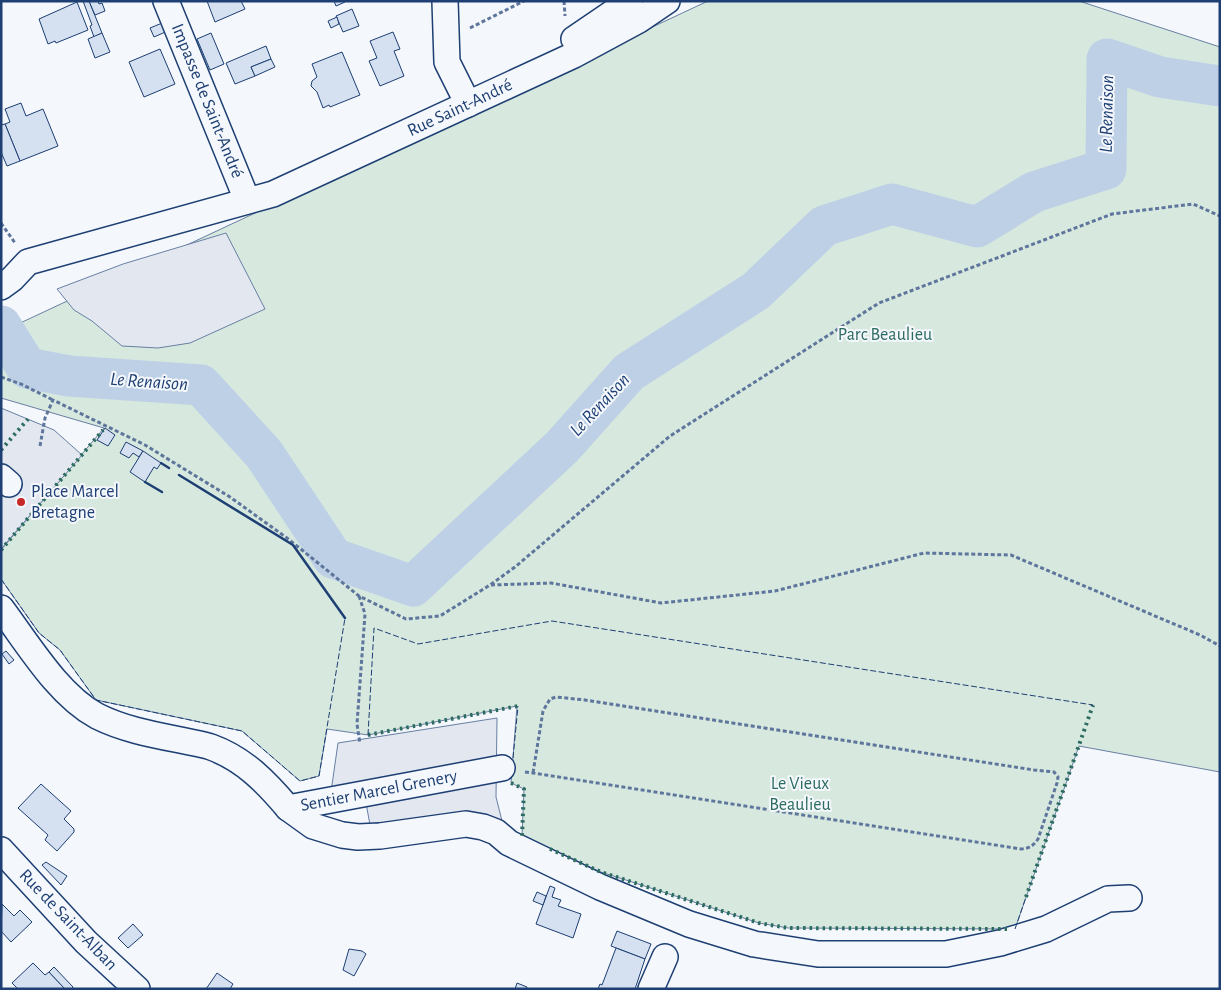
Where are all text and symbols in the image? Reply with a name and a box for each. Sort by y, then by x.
street label: Impasse de Saint-André [168,21,246,181]
water label: Le Renaison [1097,75,1117,153]
street label: Rue Saint-André [405,76,515,140]
park label: Parc Beaulieu [838,326,932,344]
water label: Le Renaison [109,370,189,394]
water label: Le Renaison [566,370,634,440]
place label: Place Marcel Bretagne [31,483,119,522]
marker: Place Marcel Bretagne [15,496,27,508]
street label: Sentier Marcel Grenery [299,767,459,815]
park label: Le Vieux Beaulieu [769,775,831,814]
street label: Rue de Saint-Alban [16,866,120,974]

